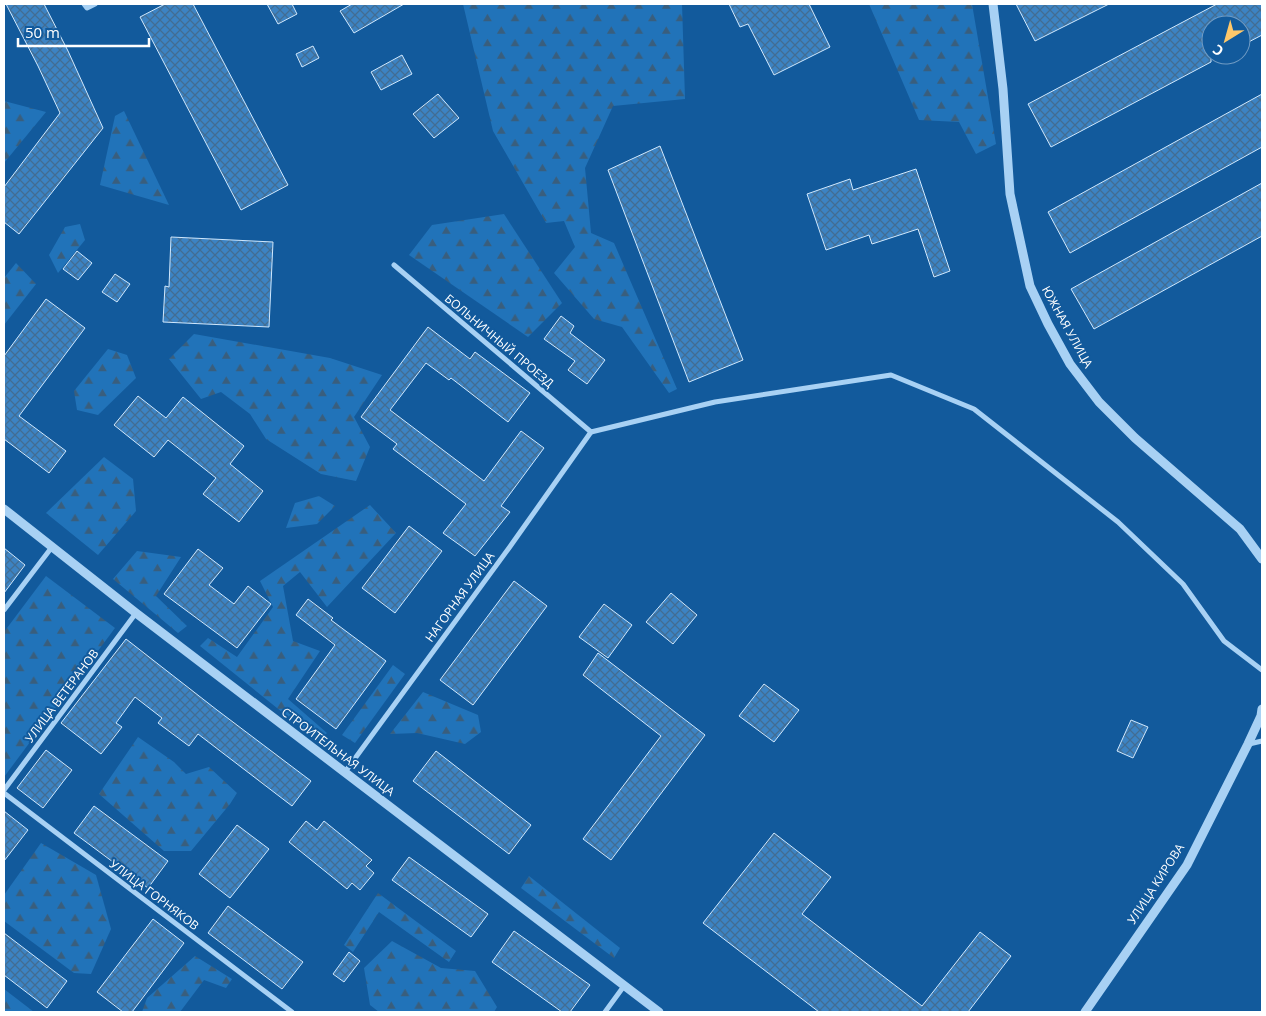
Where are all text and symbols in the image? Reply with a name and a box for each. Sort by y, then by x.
scale bar [18,15,149,47]
north arrow [1201,15,1251,65]
text: 50 m [25,22,60,42]
text: С [1209,40,1227,61]
street label: ЮЖНАЯ УЛИЦА [1038,283,1097,371]
street label: БОЛЬНИЧНЫЙ ПРОЕЗД [441,290,557,391]
street label: НАГОРНАЯ УЛИЦА [421,548,498,645]
street label: УЛИЦА ВЕТЕРАНОВ [21,645,103,746]
street label: СТРОИТЕЛЬНАЯ УЛИЦА [278,703,399,800]
street label: УЛИЦА КИРОВА [1123,840,1188,927]
street label: УЛИЦА ГОРНЯКОВ [106,855,203,934]

